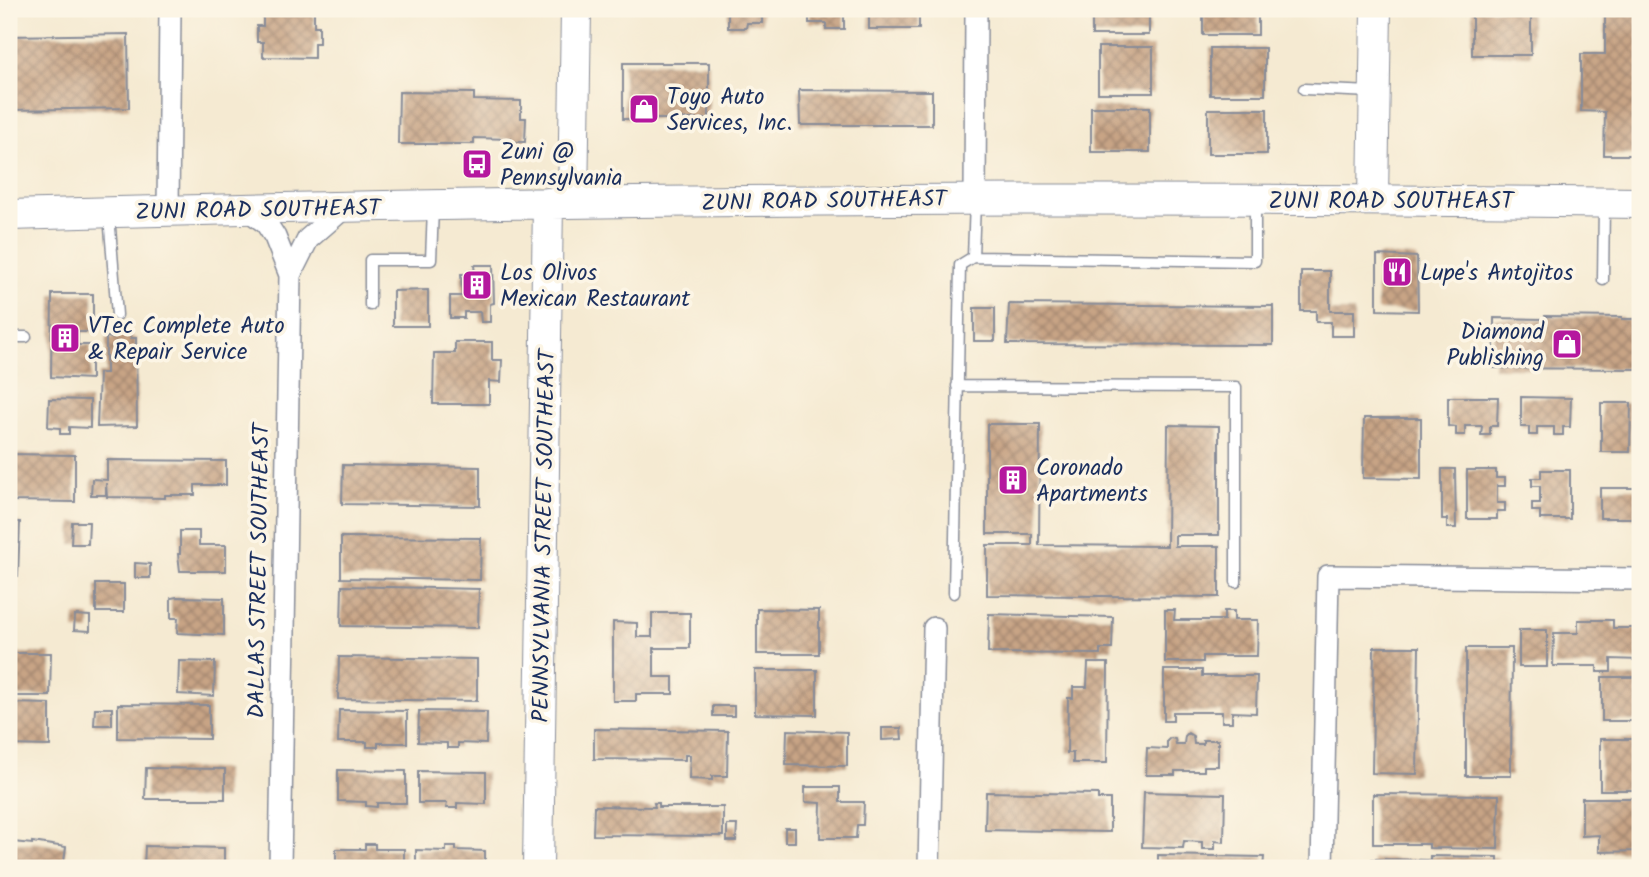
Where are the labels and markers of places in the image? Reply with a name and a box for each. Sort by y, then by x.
place label: Toyo Auto Services, Inc. [667,80,792,142]
shop icon: Toyo Auto Services, Inc. [627,92,661,126]
place label: Zuni @ Pennsylvania [500,135,623,197]
bus stop icon: Zuni @ Pennsylvania [460,147,494,181]
restaurant icon: Lupe's Antojitos [1380,255,1414,289]
place label: Los Olivos Mexican Restaurant [500,256,691,318]
place label: Lupe's Antojitos [1420,256,1574,292]
building icon: Los Olivos Mexican Restaurant [460,268,494,302]
place label: VTec Complete Auto & Repair Service [88,309,285,371]
place label: Diamond Publishing [1446,315,1545,377]
building icon: VTec Complete Auto & Repair Service [48,321,82,355]
shop icon: Diamond Publishing [1550,327,1584,361]
place label: Coronado Apartments [1036,451,1148,513]
building icon: Coronado Apartments [996,463,1030,497]

